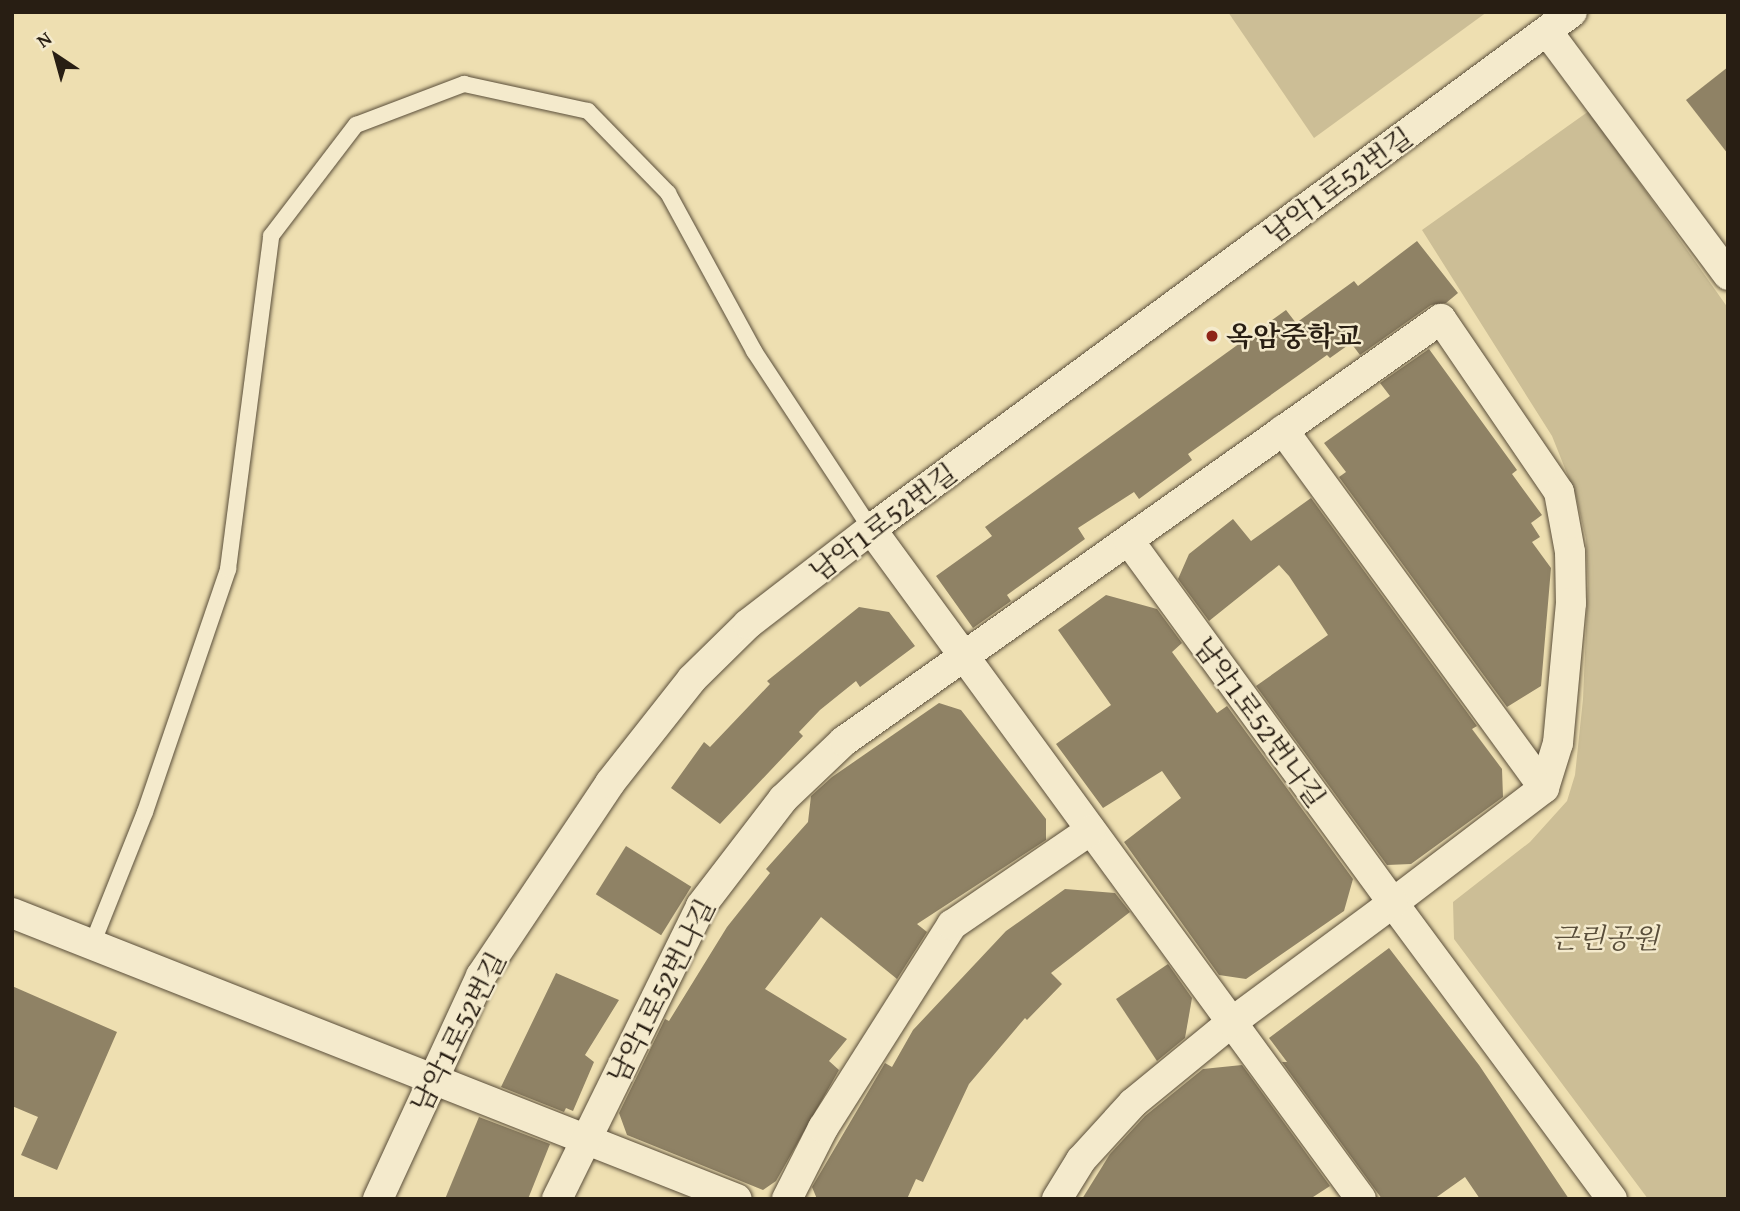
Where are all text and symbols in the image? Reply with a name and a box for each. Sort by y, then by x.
north arrow [21,21,91,91]
text: N [30,24,57,54]
street label: 남악1로52번길 [1257,120,1419,250]
place label: 옥암중학교 [1226,319,1361,353]
marker: 옥암중학교 [1204,328,1220,344]
street label: 남악1로52번길 [803,456,963,588]
street label: 남악1로52번나길 [1187,630,1333,814]
street label: 남악1로52번나길 [600,893,722,1089]
park label: 근린공원 [1551,921,1659,955]
street label: 남악1로52번길 [403,946,513,1118]

